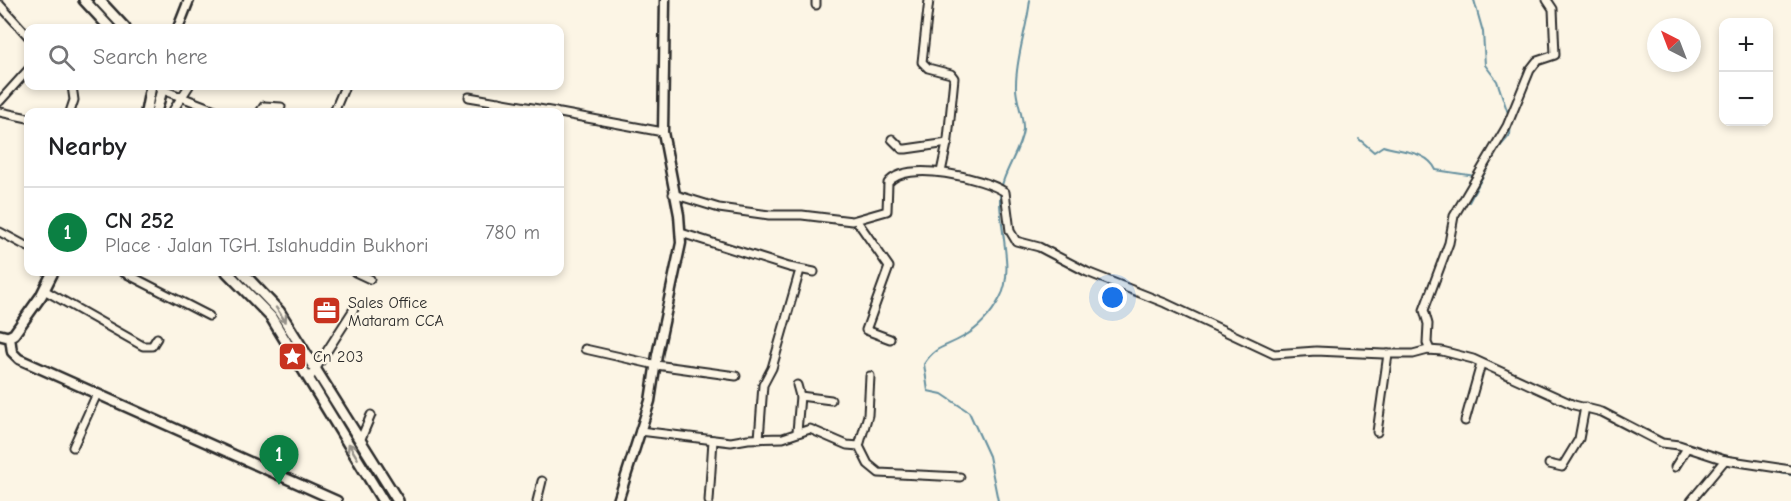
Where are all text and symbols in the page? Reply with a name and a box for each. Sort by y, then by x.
north arrow [1647,18,1701,72]
map controls [1719,18,1773,126]
button: + [1719,18,1773,72]
search box [24,24,564,90]
icon: search [45,41,78,74]
text: Search here [93,44,208,70]
button: − [1719,72,1773,126]
text: Nearby [48,132,127,162]
text: CN 252 [105,208,174,234]
text: 1 [64,221,71,244]
text: 780 m [485,221,540,244]
text: Place · Jalan TGH. Islahuddin Bukhori [105,234,429,257]
your location [1098,283,1127,312]
place label: Sales Office Mataram CCA [348,294,444,330]
office icon: Sales Office Mataram CCA [311,295,343,327]
one-way arrow [275,306,287,323]
place icon: Cn 203 [276,340,308,372]
place label: Cn 203 [313,348,363,366]
pin: 1 [260,436,298,485]
one-way arrow [346,443,358,460]

